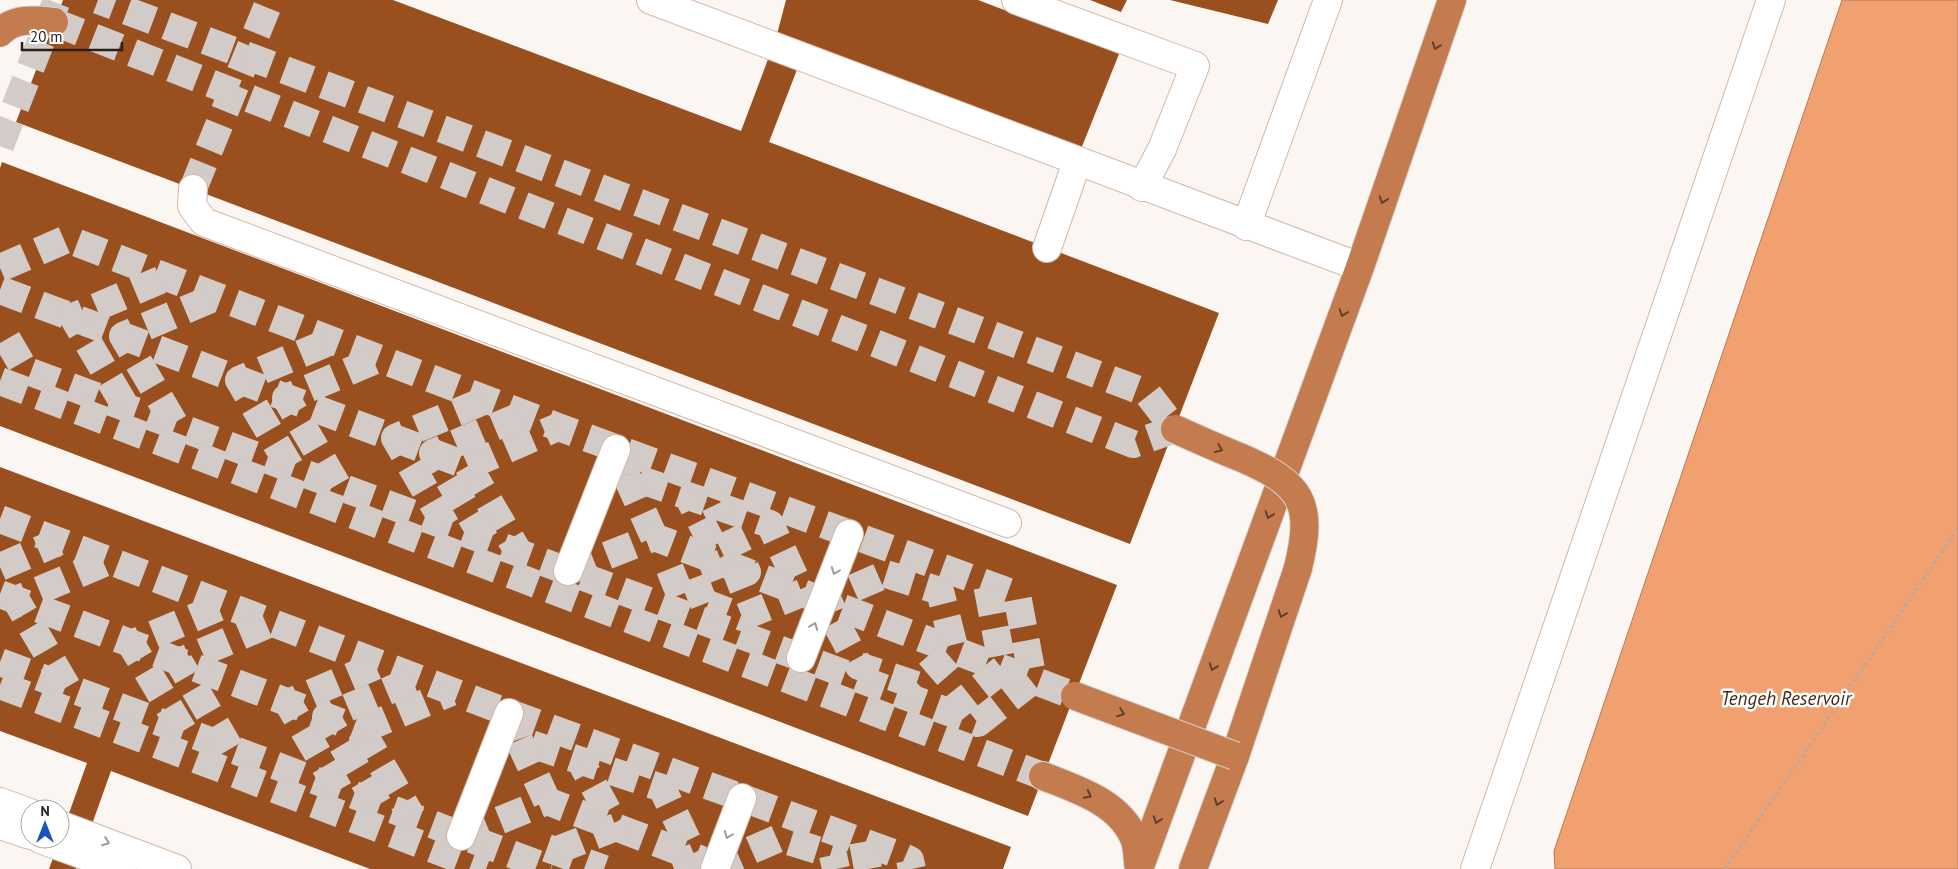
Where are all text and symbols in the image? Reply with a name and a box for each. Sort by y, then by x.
scale bar [22,20,122,52]
text: 20 m [30,27,63,46]
one-way arrow [1432,41,1442,50]
one-way arrow [1379,195,1389,203]
one-way arrow [1339,308,1349,317]
one-way arrow [1214,442,1223,453]
one-way arrow [1265,510,1275,518]
one-way arrow [831,566,842,575]
one-way arrow [1278,609,1288,618]
one-way arrow [808,622,818,631]
one-way arrow [1209,662,1219,671]
water label: Tengeh Reservoir [1721,686,1853,710]
one-way arrow [1116,707,1125,717]
one-way arrow [1083,789,1092,799]
one-way arrow [1214,797,1224,805]
north arrow [20,799,70,849]
text: N [40,802,50,820]
one-way arrow [1153,815,1163,823]
one-way arrow [724,830,734,839]
one-way arrow [101,836,109,846]

